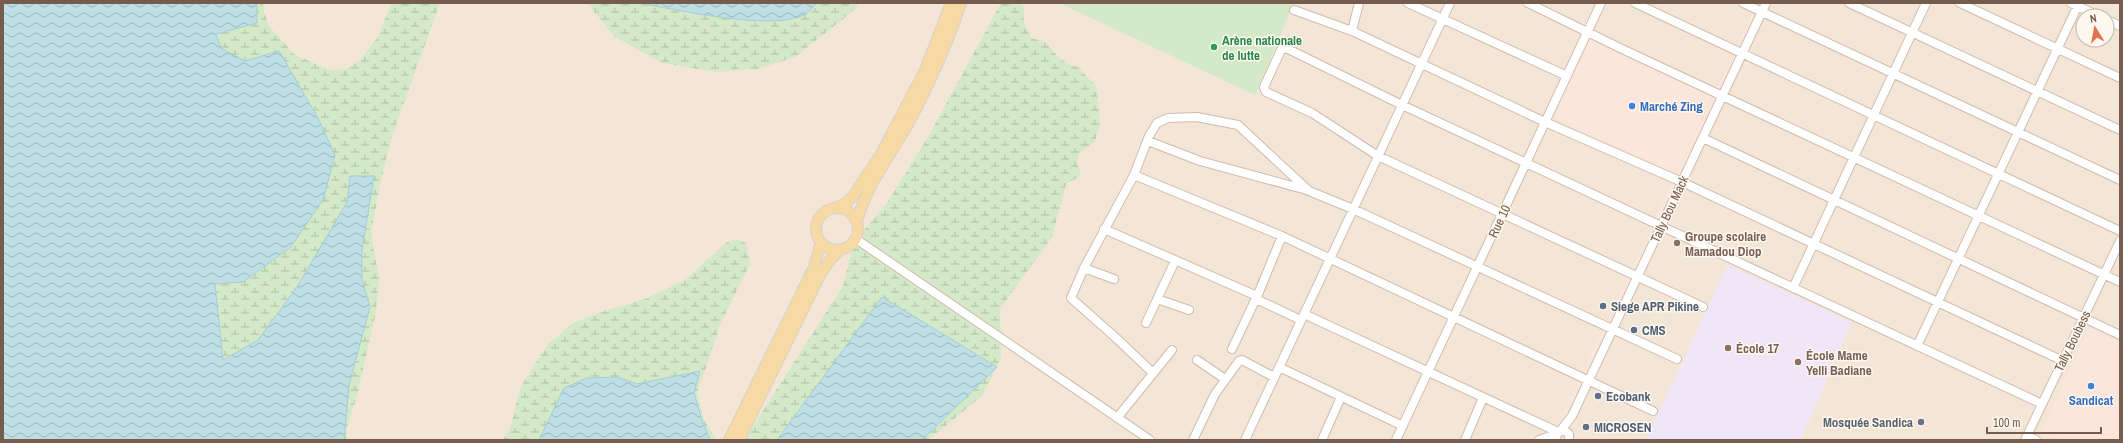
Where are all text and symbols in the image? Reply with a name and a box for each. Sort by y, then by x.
north arrow [2075,8,2115,48]
text: N [2089,11,2098,26]
place label: Arène nationale de lutte [1222,32,1302,64]
marker: Arène nationale de lutte [1209,42,1219,52]
place label: Marché Zing [1640,98,1703,115]
marker: Marché Zing [1627,101,1637,111]
street label: Tally Bou Mack [1647,172,1693,245]
street label: Rue 10 [1484,202,1514,240]
place label: Groupe scolaire Mamadou Diop [1685,228,1766,260]
marker: Groupe scolaire Mamadou Diop [1672,238,1682,248]
place label: Siege APR Pikine [1611,298,1699,315]
marker: Siege APR Pikine [1598,301,1608,311]
street label: Tally Boubess [2050,308,2095,375]
place label: CMS [1642,322,1666,339]
marker: CMS [1629,325,1639,335]
place label: École 17 [1736,340,1779,357]
marker: École 17 [1723,343,1733,353]
place label: École Mame Yelli Badiane [1806,347,1872,379]
marker: École Mame Yelli Badiane [1793,357,1803,367]
marker: Sandicat [2086,381,2096,391]
place label: Ecobank [1606,388,1651,405]
marker: Ecobank [1593,391,1603,401]
place label: Sandicat [2069,392,2114,409]
scale bar [1987,409,2101,435]
place label: Mosquée Sandica [1823,414,1913,431]
text: 100 m [1993,415,2020,431]
marker: Mosquée Sandica [1916,417,1926,427]
place label: MICROSEN [1594,419,1651,436]
marker: MICROSEN [1581,422,1591,432]

